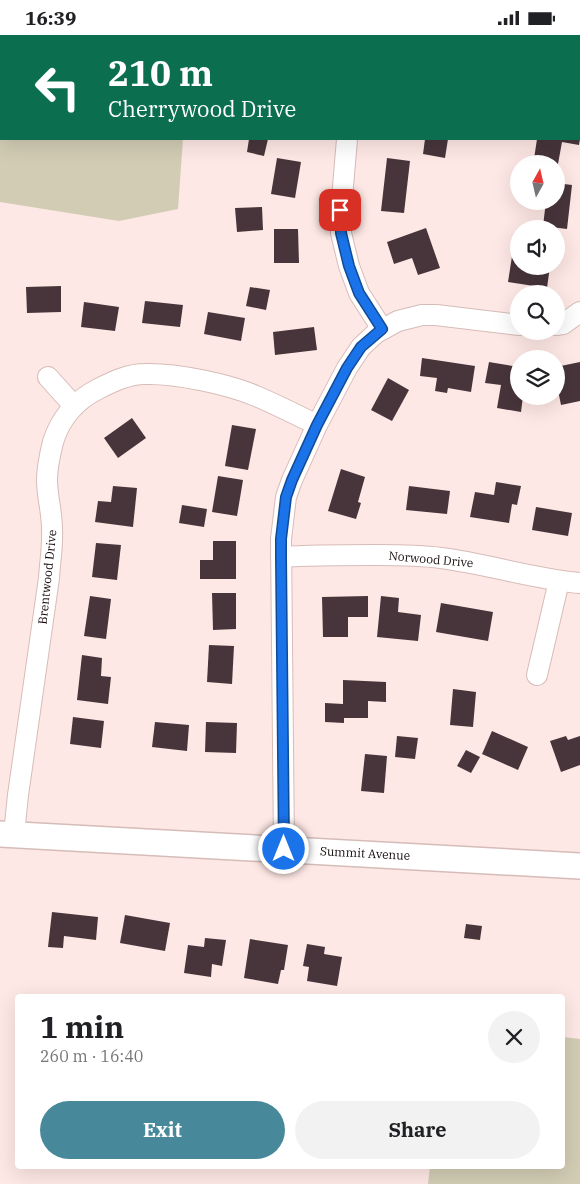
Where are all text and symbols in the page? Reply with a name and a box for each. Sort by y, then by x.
text: 16:39 [25,6,76,30]
text: 210 m [108,50,213,96]
icon: left [25,55,90,120]
text: Cherrywood Drive [108,94,296,123]
north arrow [510,155,565,210]
map controls [510,155,565,405]
pin [319,189,361,231]
icon: arrive [326,196,354,224]
button: sound [510,220,565,275]
button: search [510,285,565,340]
button: layers [510,350,565,405]
street label: Brentwood Drive [35,529,59,625]
street label: Norwood Drive [388,548,474,570]
position arrow [257,822,309,874]
street label: Summit Avenue [319,843,411,863]
text: 1 min [40,1007,124,1046]
button: close [488,1011,540,1063]
text: 260 m · 16:40 [40,1046,143,1066]
button: Exit [40,1101,285,1159]
button: Share [295,1101,540,1159]

